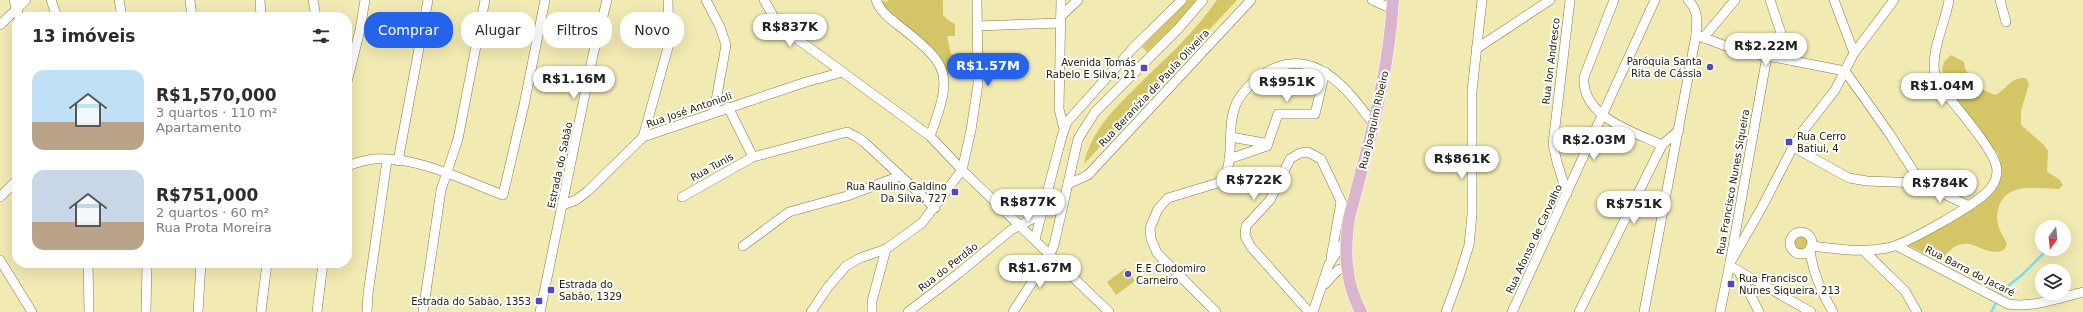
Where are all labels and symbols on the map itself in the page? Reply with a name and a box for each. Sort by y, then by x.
pin: R$837K [757,14,823,48]
street label: Rua Ion Andresco [1540,17,1562,105]
street label: Rua Beranízia de Paula Oliveira [1097,27,1211,149]
pin: R$2.22M [1729,33,1803,67]
pin: R$1.57M [951,53,1025,87]
place label: Paróquia Santa Rita de Cássia [1627,56,1702,79]
place label: Avenida Tomás Rabelo E Silva, 21 [1046,57,1136,80]
marker: Paróquia Santa Rita de Cássia [1705,62,1715,72]
marker: Avenida Tomás Rabelo E Silva, 21 [1139,63,1149,73]
pin: R$1.16M [537,66,611,100]
pin: R$951K [1254,69,1320,103]
street label: Rua Joaquim Ribeiro [1357,70,1391,170]
pin: R$1.04M [1905,73,1979,107]
street label: Rua José Antonioli [645,90,733,130]
street label: Rua Francisco Nunes Siqueira [1715,108,1751,256]
street label: Estrada do Sabão [545,121,575,209]
pin: R$2.03M [1557,127,1631,161]
place label: Rua Cerro Batiui, 4 [1797,131,1846,154]
marker: Rua Cerro Batiui, 4 [1784,137,1794,147]
pin: R$861K [1429,146,1495,180]
street label: Rua Tunis [689,151,735,183]
pin: R$722K [1221,167,1287,201]
pin: R$784K [1907,170,1973,204]
place label: Rua Raulino Galdino Da Silva, 727 [846,181,947,204]
street label: Rua Afonso de Carvalho [1504,183,1564,295]
marker: Rua Raulino Galdino Da Silva, 727 [950,187,960,197]
pin: R$877K [995,189,1061,223]
pin: R$751K [1601,191,1667,225]
north arrow [2035,220,2071,256]
street label: Rua do Perdão [916,240,980,294]
street label: Rua Barra do Jacaré [1923,244,2017,298]
pin: R$1.67M [1003,255,1077,289]
place label: E.E Clodomiro Carneiro [1136,263,1206,286]
marker: E.E Clodomiro Carneiro [1123,269,1133,279]
place label: Rua Francisco Nunes Siqueira, 213 [1739,273,1840,296]
place label: Estrada do Sabão, 1329 [559,279,622,302]
marker: Rua Francisco Nunes Siqueira, 213 [1726,279,1736,289]
marker: Estrada do Sabão, 1329 [546,285,556,295]
place label: Estrada do Sabão, 1353 [411,296,531,307]
marker: Estrada do Sabão, 1353 [534,296,544,306]

